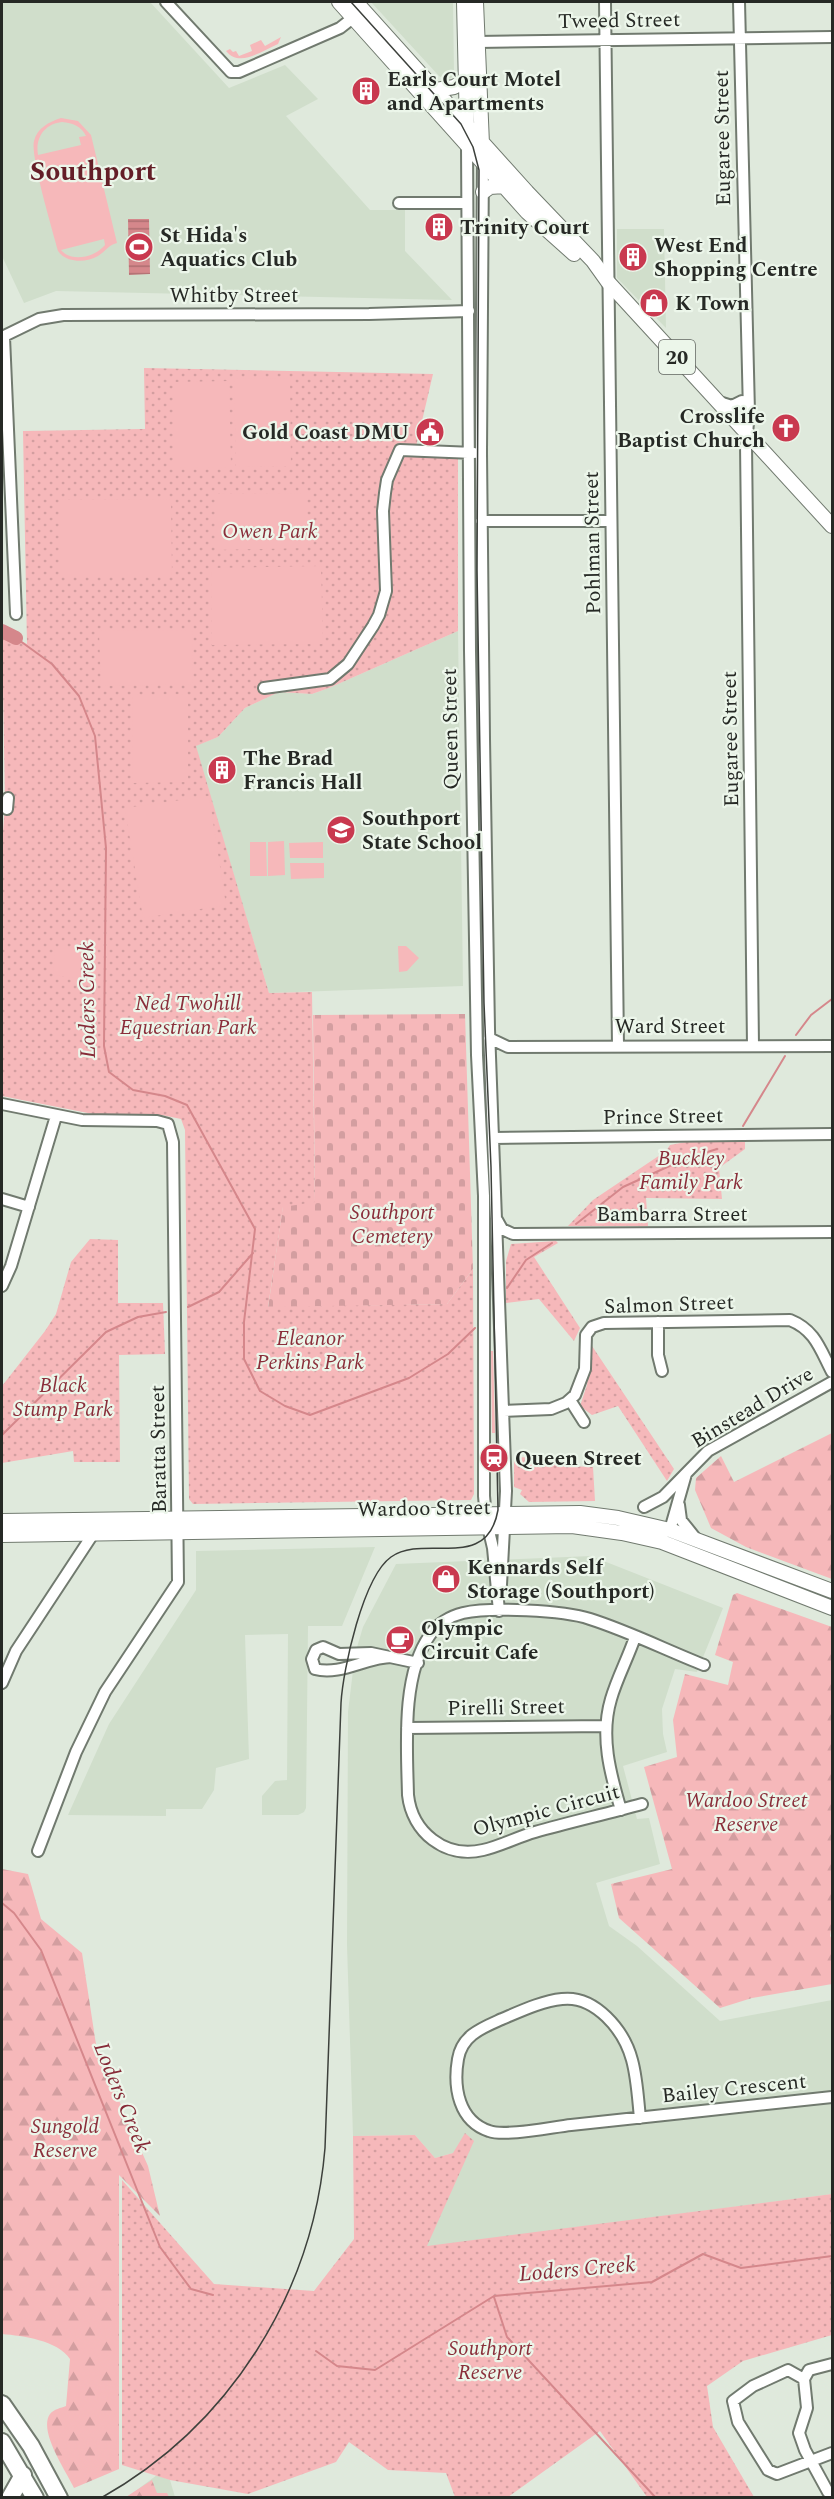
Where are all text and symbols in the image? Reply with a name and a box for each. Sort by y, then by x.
street label: Tweed Street [558,4,680,38]
place label: Earls Court Motel and Apartments [387,64,561,120]
street label: Eugaree Street [706,70,740,206]
building icon: Earls Court Motel and Apartments [350,75,382,107]
district label: Southport [30,151,156,193]
building icon: Trinity Court [423,211,455,243]
place label: Trinity Court [460,212,589,244]
place label: St Hida's Aquatics Club [160,220,297,276]
place label: West End Shopping Centre [654,230,818,286]
sports icon: St Hida's Aquatics Club [123,231,155,263]
building icon: West End Shopping Centre [617,241,649,273]
street label: Whitby Street [170,280,298,312]
shop icon: K Town [638,287,670,319]
place label: K Town [675,288,750,320]
road number: 20 [659,340,695,374]
place label: Crosslife Baptist Church [617,401,765,457]
church icon: Crosslife Baptist Church [770,412,802,444]
public building icon: Gold Coast DMU [414,416,446,448]
place label: Gold Coast DMU [242,417,409,449]
street label: Pohlman Street [576,471,610,615]
park label: Owen Park [222,516,318,548]
street label: Queen Street [434,668,468,790]
street label: Eugaree Street [714,671,748,807]
place label: The Brad Francis Hall [243,743,363,799]
building icon: The Brad Francis Hall [206,754,238,786]
place label: Southport State School [362,803,482,859]
school or university icon: Southport State School [325,814,357,846]
water label: Loders Creek [70,941,105,1059]
park label: Ned Twohill Equestrian Park [119,988,257,1044]
street label: Ward Street [615,1011,725,1043]
street label: Prince Street [602,1100,724,1134]
park label: Buckley Family Park [639,1143,743,1199]
park label: Southport Cemetery [350,1197,434,1253]
street label: Bambarra Street [596,1199,748,1231]
street label: Salmon Street [604,1287,734,1323]
park label: Eleanor Perkins Park [256,1323,364,1379]
street label: Binstead Drive [685,1359,820,1457]
park label: Black Stump Park [13,1370,113,1426]
street label: Baratta Street [142,1385,176,1513]
station icon: Queen Street [478,1442,510,1474]
place label: Queen Street [515,1443,642,1475]
street label: Wardoo Street [357,1492,491,1526]
place label: Kennards Self Storage (Southport) [467,1552,654,1608]
shop icon: Kennards Self Storage (Southport) [430,1563,462,1595]
place label: Olympic Circuit Cafe [421,1613,539,1669]
cafe icon: Olympic Circuit Cafe [384,1624,416,1656]
street label: Pirelli Street [447,1691,565,1725]
street label: Olympic Circuit [469,1776,623,1846]
park label: Wardoo Street Reserve [685,1785,808,1841]
water label: Loders Creek [84,2037,159,2158]
street label: Bailey Crescent [660,2066,808,2112]
park label: Sungold Reserve [31,2111,99,2167]
water label: Loders Creek [517,2248,637,2291]
park label: Southport Reserve [448,2333,532,2389]

